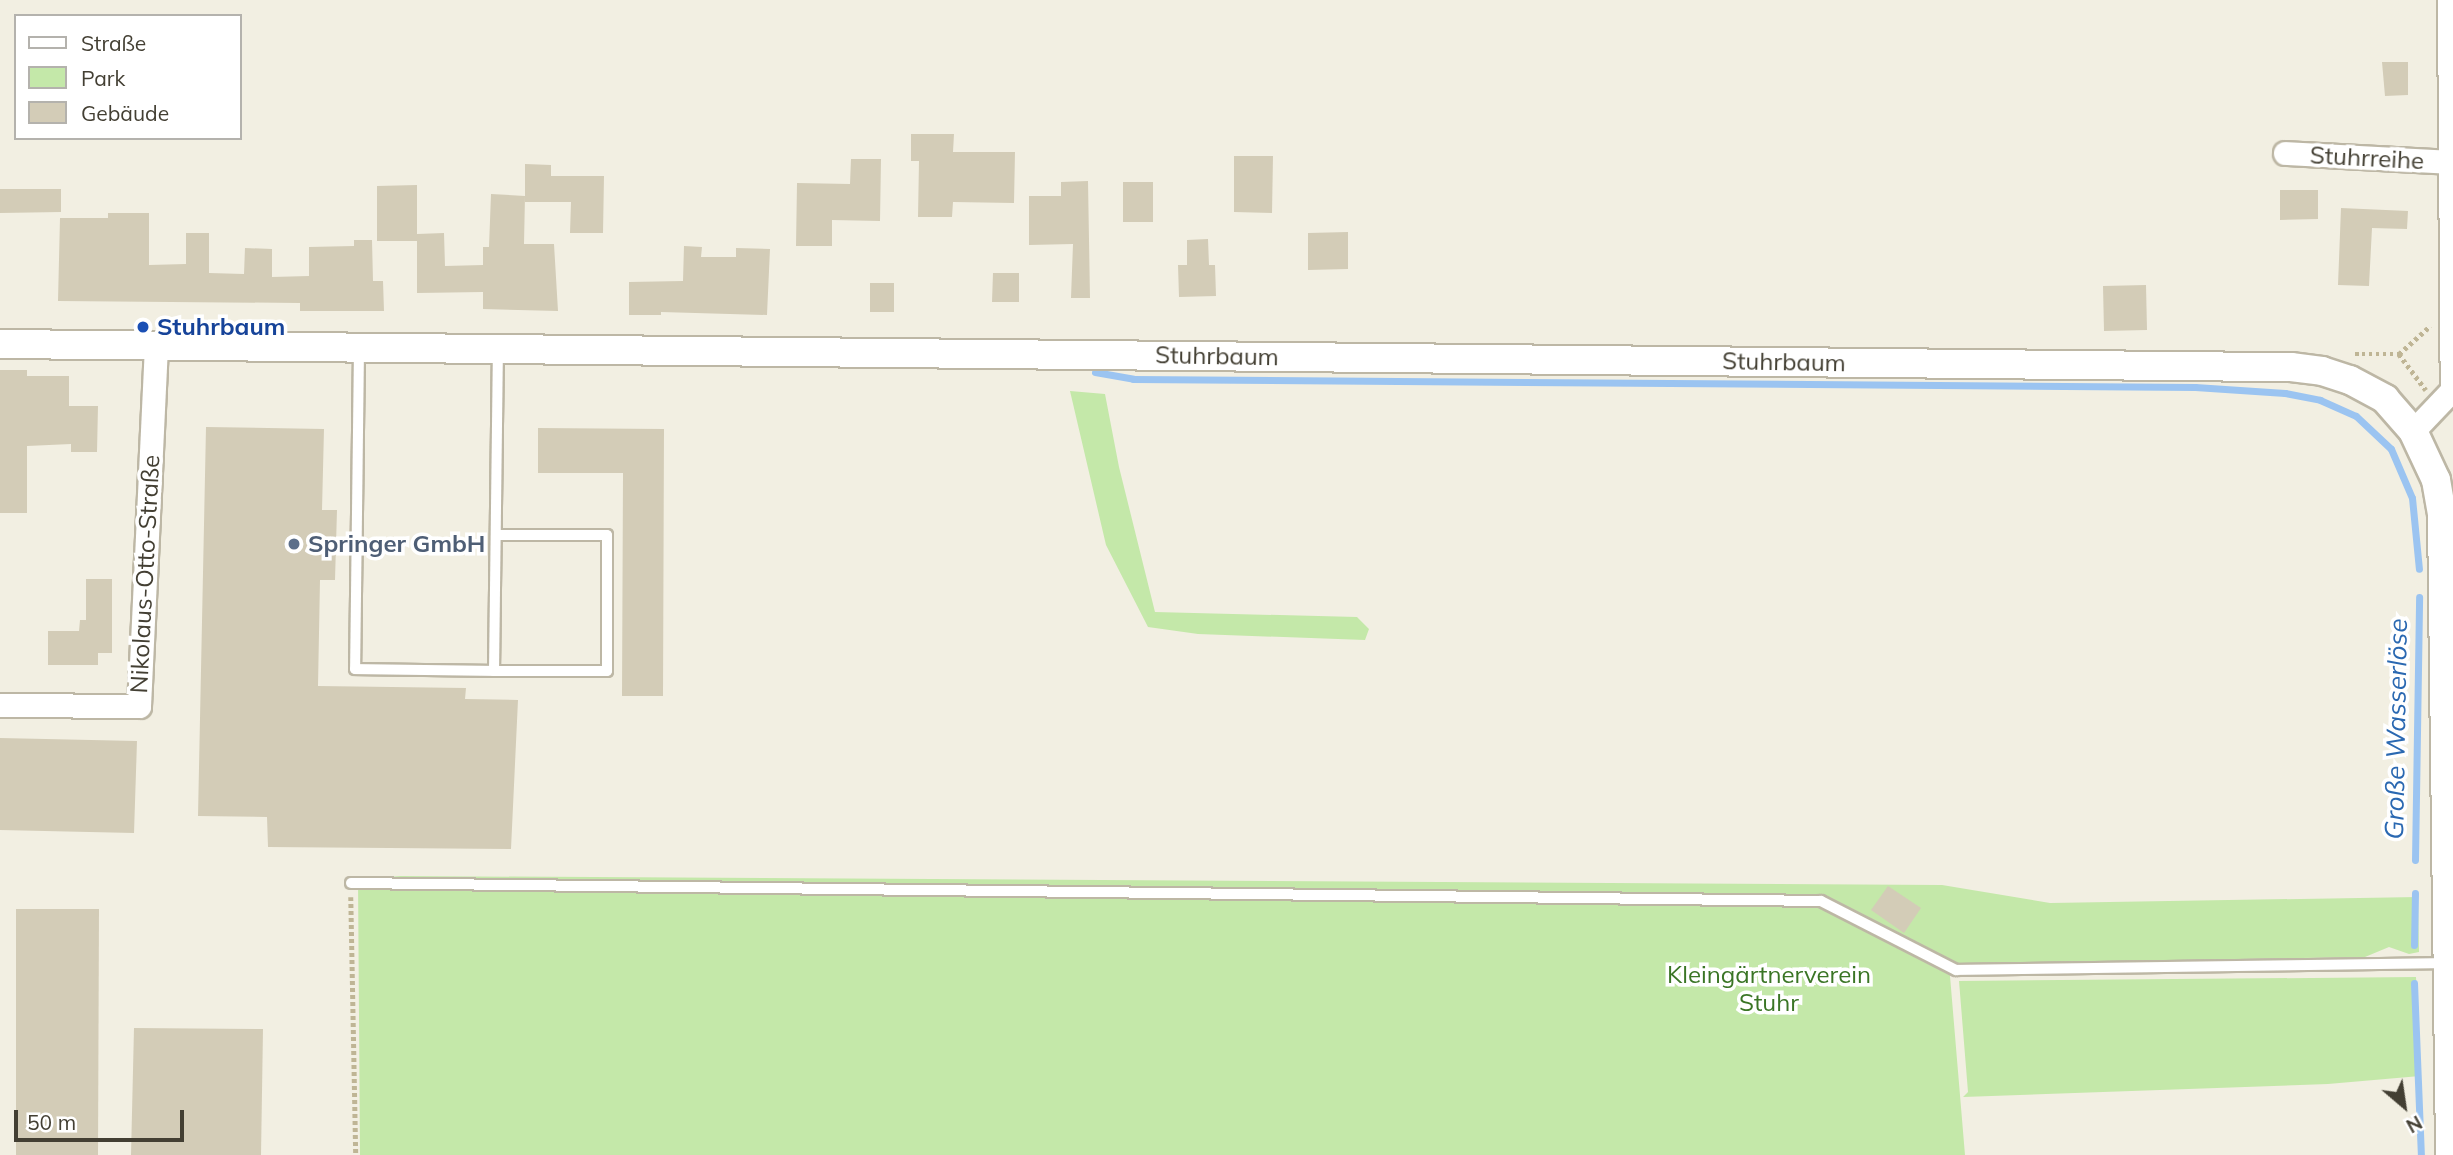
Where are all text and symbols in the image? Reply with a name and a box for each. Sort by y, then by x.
legend [14,14,242,140]
text: Straße [81,30,146,56]
text: Park [81,65,125,91]
text: Gebäude [81,100,169,126]
street label: Stuhrreihe [2309,141,2425,175]
place label: Stuhrbaum [157,313,285,341]
marker: Stuhrbaum [135,319,151,335]
street label: Stuhrbaum [1155,341,1279,371]
street label: Stuhrbaum [1722,347,1846,377]
street label: Nikolaus-Otto-Straße [124,454,166,694]
place label: Springer GmbH [308,530,485,558]
marker: Springer GmbH [286,536,302,552]
water label: Große Wasserlöse [2378,618,2414,840]
park label: Kleingärtnerverein Stuhr [1667,961,1871,1017]
north arrow [2369,1071,2439,1141]
scale bar [18,1096,187,1140]
text: 50 m [27,1109,76,1135]
text: N [2402,1110,2426,1138]

